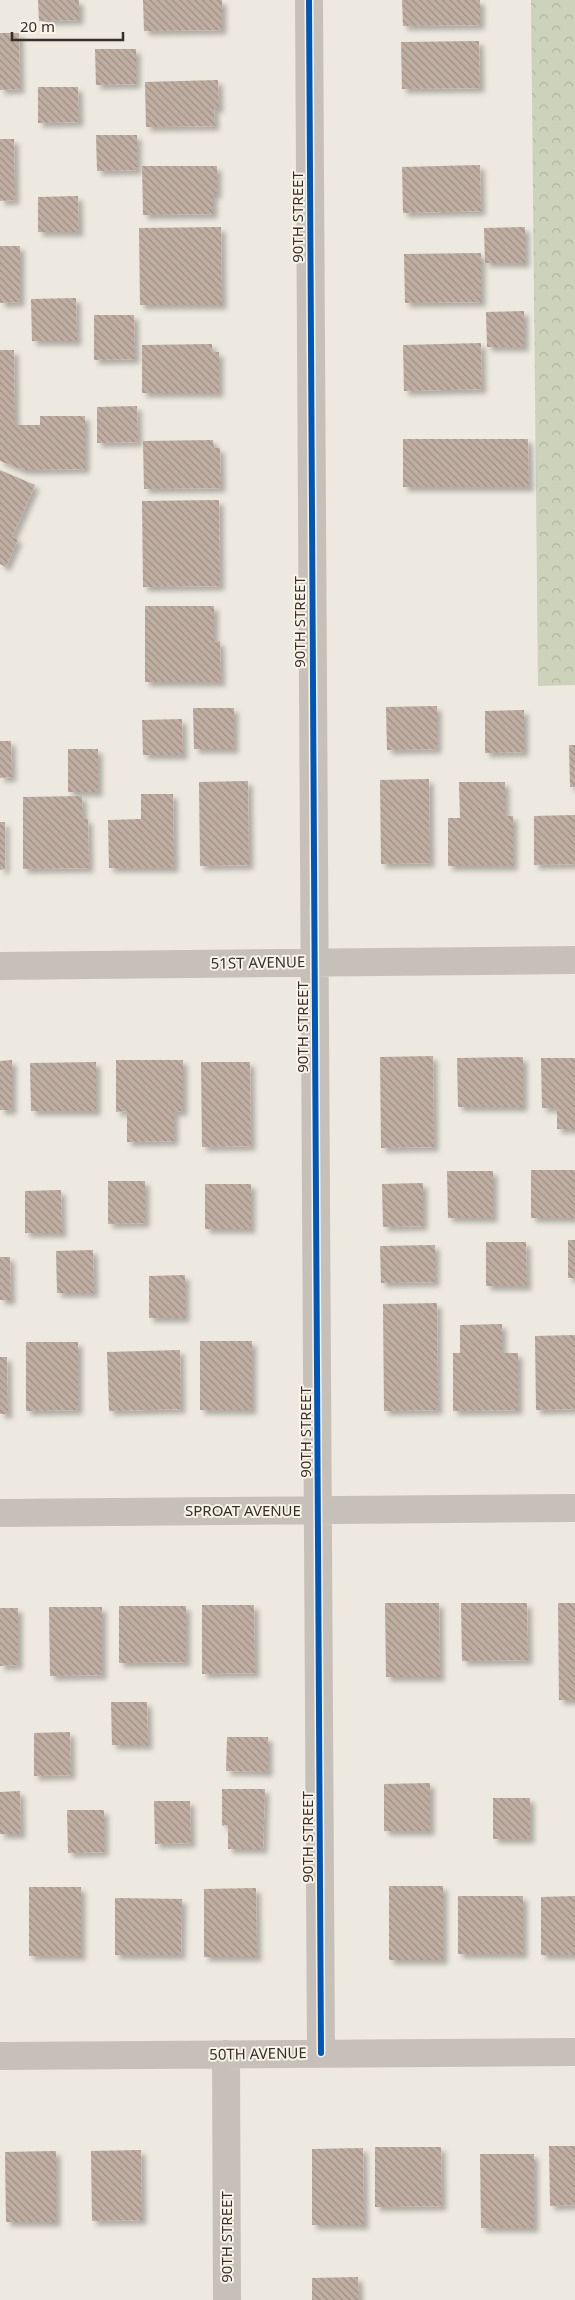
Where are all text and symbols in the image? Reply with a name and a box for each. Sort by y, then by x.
scale bar [12,10,124,42]
text: 20 m [20,16,55,36]
street label: 90TH STREET [287,171,307,263]
street label: 90TH STREET [289,576,309,668]
street label: 51ST AVENUE [210,951,305,973]
street label: 90TH STREET [292,981,312,1073]
street label: 90TH STREET [295,1386,315,1478]
street label: SPROAT AVENUE [185,1500,301,1520]
street label: 90TH STREET [297,1791,317,1883]
street label: 50TH AVENUE [209,2042,307,2064]
street label: 90TH STREET [216,2191,236,2283]

